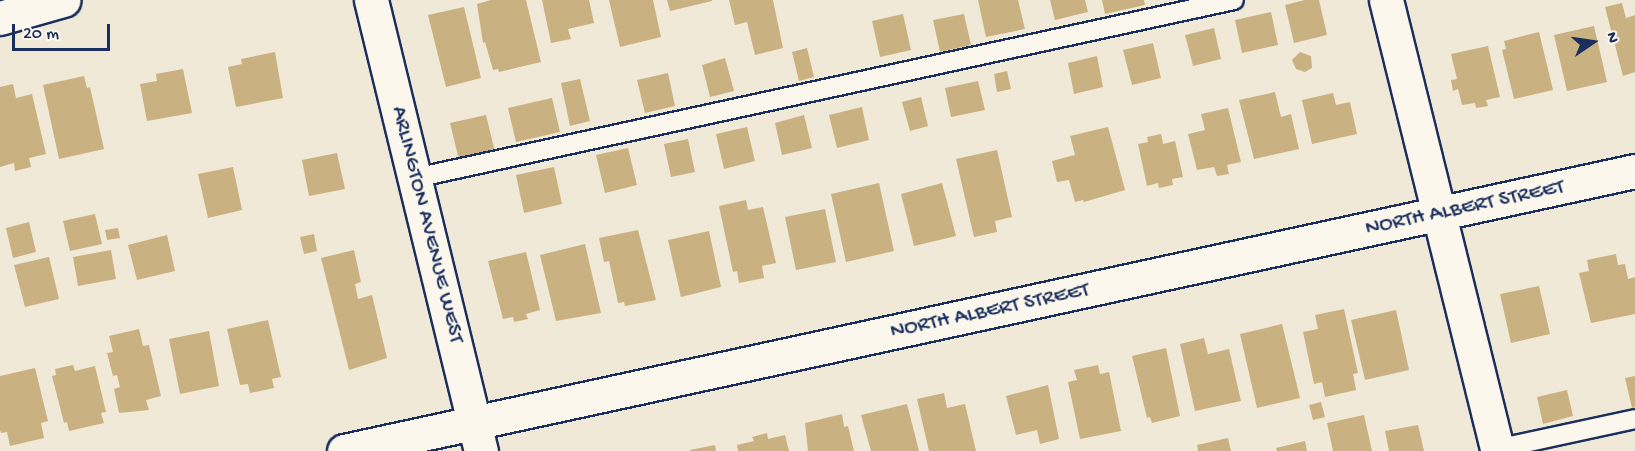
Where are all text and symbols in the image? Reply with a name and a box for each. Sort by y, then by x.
scale bar [15,12,112,50]
north arrow [1563,12,1623,72]
text: 20 m [23,24,59,45]
text: N [1601,31,1621,45]
street label: ARLINGTON AVENUE WEST [384,104,468,346]
street label: NORTH ALBERT STREET [1363,175,1567,243]
street label: NORTH ALBERT STREET [888,278,1092,346]

